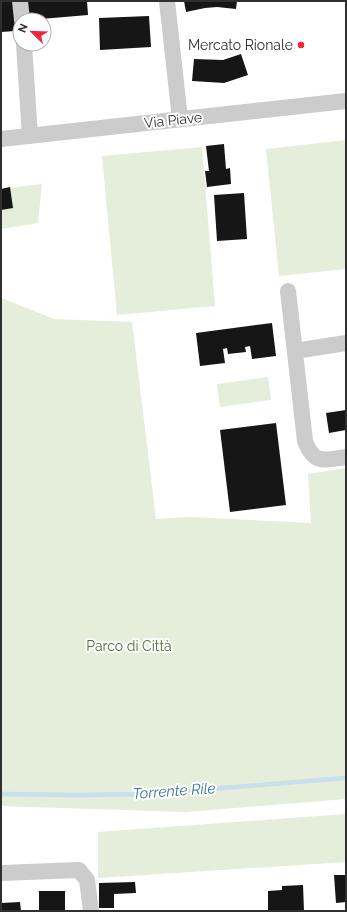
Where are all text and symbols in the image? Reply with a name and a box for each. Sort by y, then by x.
north arrow [12,12,52,52]
text: N [16,22,31,35]
place label: Mercato Rionale [188,37,293,53]
marker: Mercato Rionale [296,40,306,50]
street label: Via Piave [143,109,203,131]
park label: Parco di Città [86,638,172,654]
water label: Torrente Rile [132,779,216,803]

